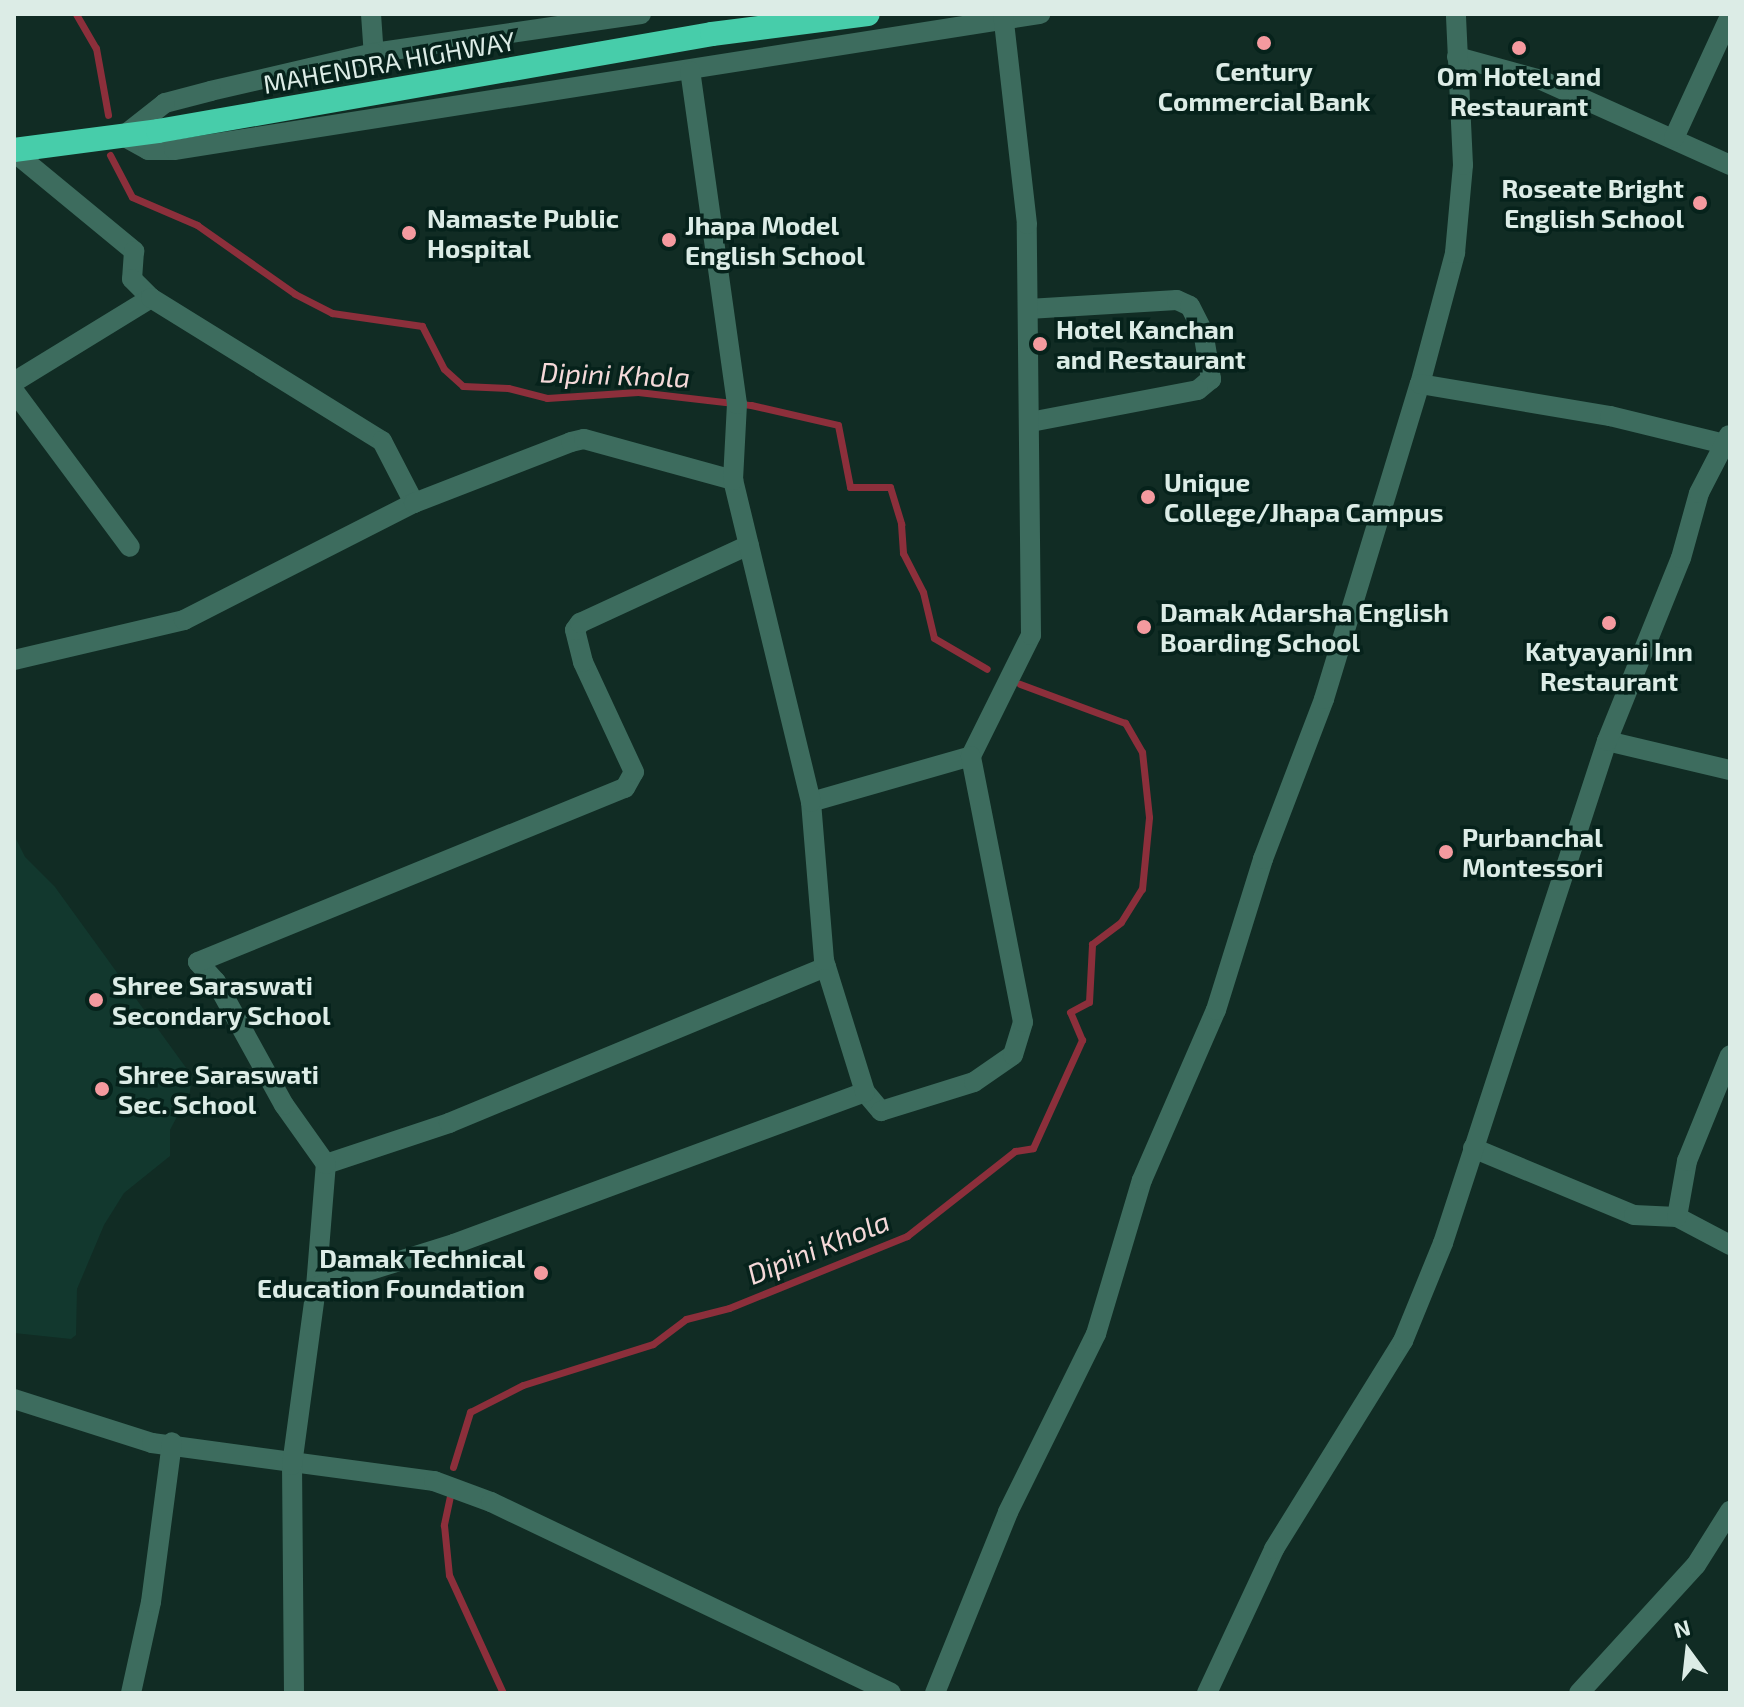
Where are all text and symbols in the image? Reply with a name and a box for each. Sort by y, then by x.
street label: MAHENDRA HIGHWAY [260,24,518,100]
marker: Century Commercial Bank [1255,34,1273,52]
marker: Om Hotel and Restaurant [1510,39,1528,57]
place label: Century Commercial Bank [1158,55,1370,116]
place label: Om Hotel and Restaurant [1436,60,1602,122]
place label: Roseate Bright English School [1501,172,1684,234]
marker: Roseate Bright English School [1691,194,1709,212]
place label: Namaste Public Hospital [427,202,619,264]
place label: Jhapa Model English School [685,209,865,270]
marker: Namaste Public Hospital [398,222,420,244]
marker: Jhapa Model English School [660,231,678,249]
place label: Hotel Kanchan and Restaurant [1056,313,1246,374]
marker: Hotel Kanchan and Restaurant [1031,335,1049,353]
water label: Dipini Khola [539,355,691,393]
place label: Unique College/Jhapa Campus [1164,466,1443,528]
marker: Unique College/Jhapa Campus [1139,488,1157,506]
place label: Damak Adarsha English Boarding School [1160,596,1450,658]
marker: Katyayani Inn Restaurant [1600,614,1618,632]
marker: Damak Adarsha English Boarding School [1135,618,1153,636]
place label: Katyayani Inn Restaurant [1525,635,1693,696]
place label: Purbanchal Montessori [1462,821,1603,882]
marker: Purbanchal Montessori [1437,843,1455,861]
place label: Shree Saraswati Secondary School [112,969,331,1030]
marker: Shree Saraswati Secondary School [87,991,105,1009]
place label: Shree Saraswati Sec. School [118,1058,319,1120]
marker: Shree Saraswati Sec. School [93,1080,111,1098]
water label: Dipini Khola [742,1203,894,1291]
place label: Damak Technical Education Foundation [257,1242,525,1304]
marker: Damak Technical Education Foundation [532,1264,550,1282]
north arrow [1648,1611,1728,1691]
text: N [1671,1613,1693,1642]

